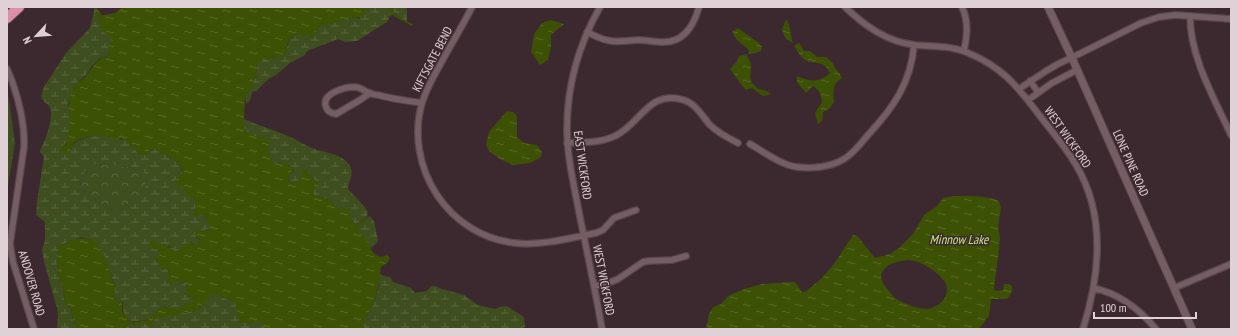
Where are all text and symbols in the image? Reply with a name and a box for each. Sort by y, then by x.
north arrow [16,16,56,56]
street label: KIFTSGATE BEND [409,24,455,94]
text: N [19,35,35,46]
street label: WEST WICKFORD [1041,103,1095,171]
street label: LONE PINE ROAD [1110,127,1152,199]
street label: EAST WICKFORD [571,130,595,200]
water label: Minnow Lake [930,231,990,248]
street label: WEST WICKFORD [590,243,618,317]
street label: ANDOVER ROAD [15,248,49,318]
scale bar [1094,294,1196,320]
text: 100 m [1100,300,1127,315]

